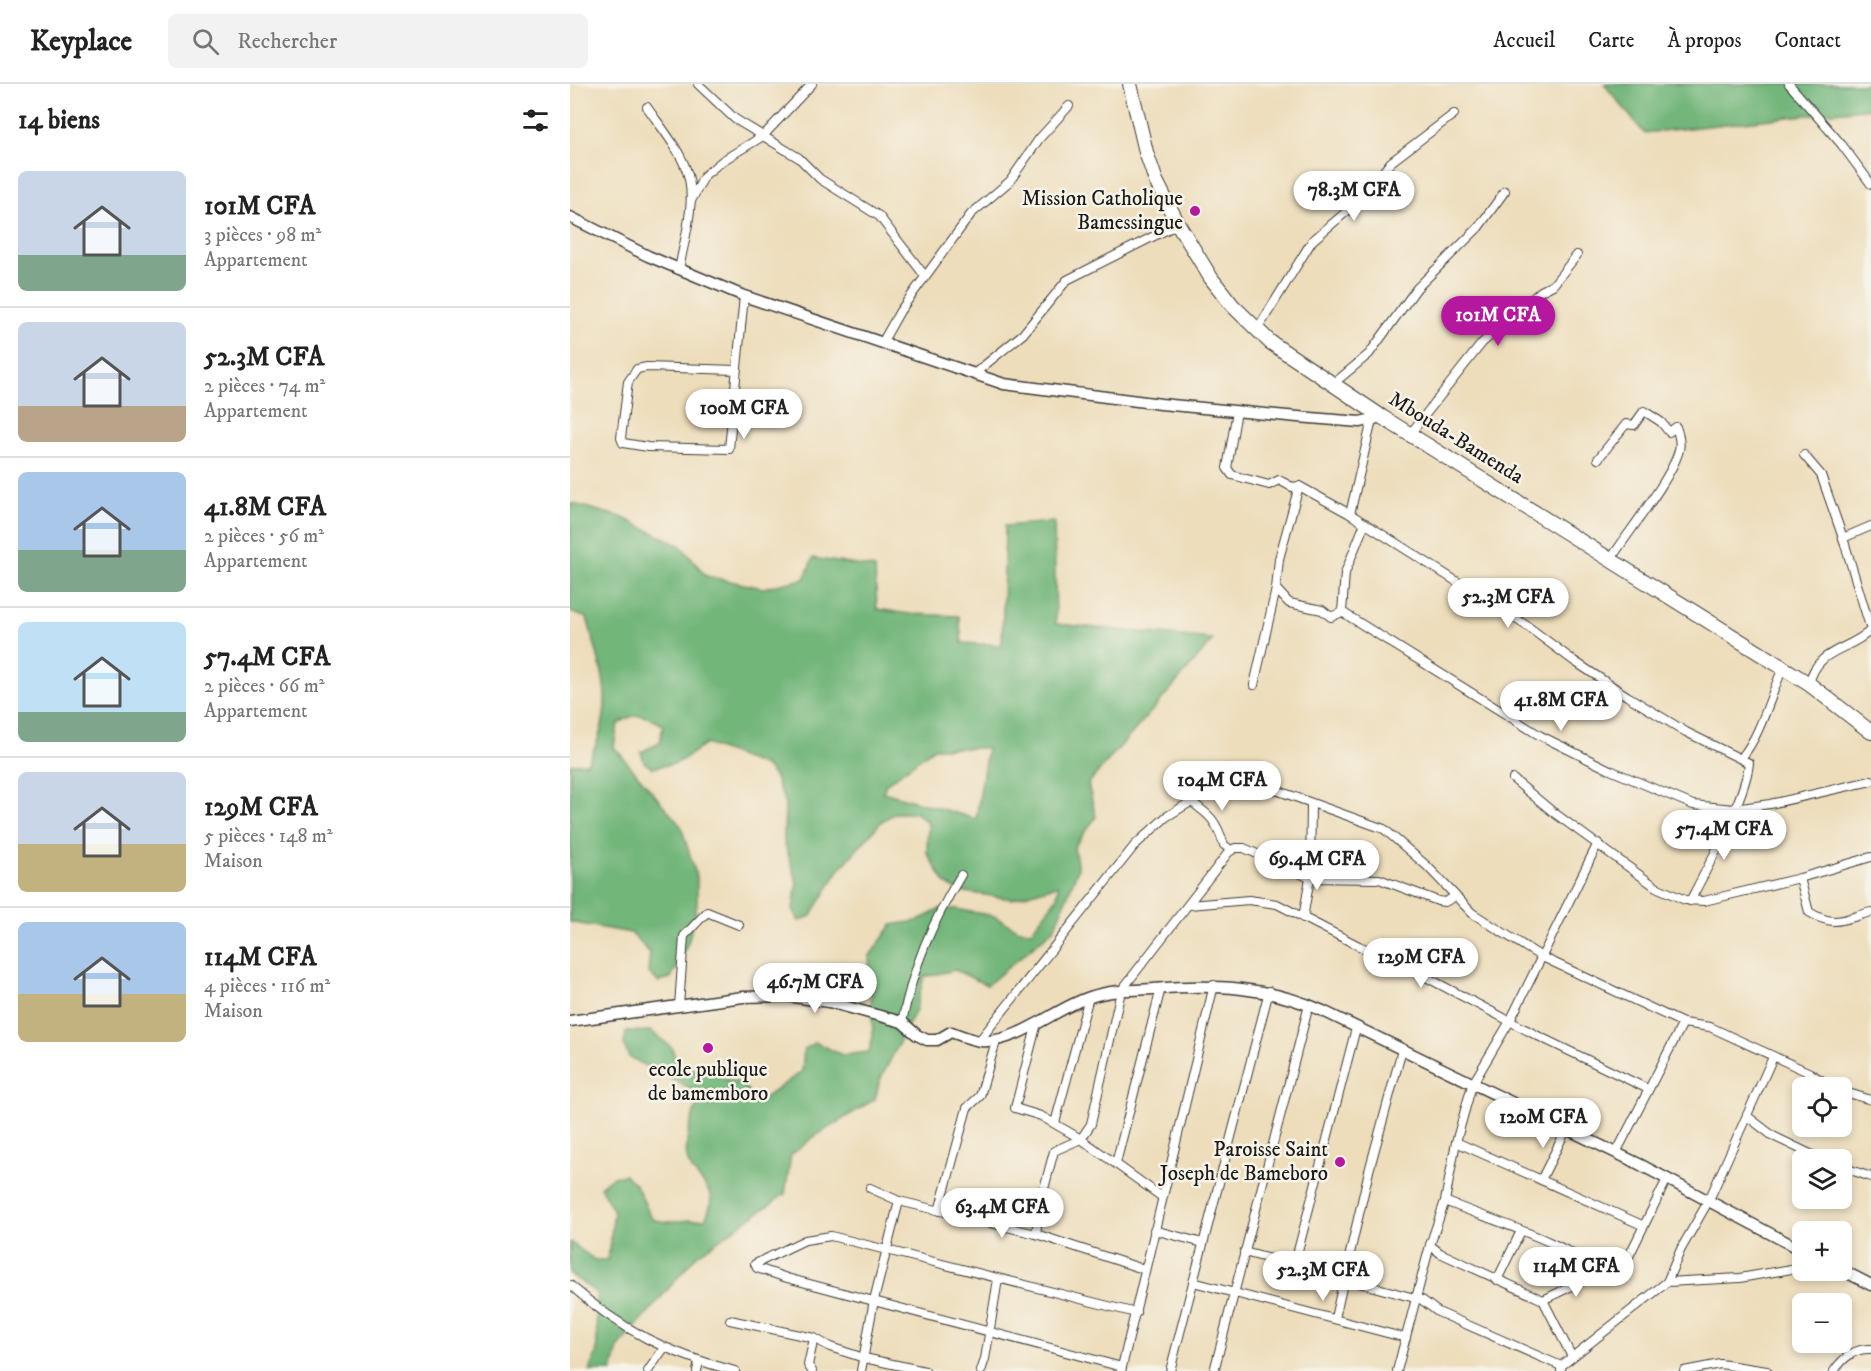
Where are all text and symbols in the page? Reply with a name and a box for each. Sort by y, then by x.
search box [168,14,588,68]
text: Keyplace [30,24,132,59]
icon: search [189,25,222,58]
text: Rechercher [237,28,337,55]
text: Accueil [1493,28,1555,54]
text: Carte [1588,28,1634,54]
text: À propos [1667,28,1742,54]
text: Contact [1775,28,1841,54]
text: 14 biens [18,104,100,137]
icon: filters [519,104,552,137]
pin: 78.3M CFA [1285,171,1423,222]
text: 78.3M CFA [1307,178,1401,203]
place label: Mission Catholique Bamessingue [1022,186,1183,236]
text: 101M CFA [204,190,315,223]
icon: home [66,195,138,267]
marker: Mission Catholique Bamessingue [1188,204,1202,218]
text: 3 pièces · 98 m² [204,223,321,248]
text: Appartement [204,248,307,273]
pin: 101M CFA [1436,296,1560,347]
text: 101M CFA [1455,303,1541,328]
text: 52.3M CFA [204,341,324,374]
icon: home [66,346,138,418]
text: 2 pièces · 74 m² [204,374,325,399]
street label: Mbouda-Bamenda [1384,386,1528,490]
pin: 100M CFA [682,389,806,440]
text: 100M CFA [699,396,789,421]
text: Appartement [204,399,307,424]
text: 41.8M CFA [204,491,326,524]
icon: home [66,496,138,568]
text: 2 pièces · 56 m² [204,524,324,549]
text: Appartement [204,549,307,574]
pin: 52.3M CFA [1439,578,1577,629]
text: 52.3M CFA [1462,585,1554,610]
text: 57.4M CFA [204,641,330,674]
icon: home [66,646,138,718]
text: 2 pièces · 66 m² [204,674,325,699]
pin: 41.8M CFA [1492,681,1630,732]
text: 41.8M CFA [1514,688,1608,713]
text: Appartement [204,699,307,724]
pin: 104M CFA [1160,761,1284,812]
text: 104M CFA [1177,768,1267,793]
text: 129M CFA [204,791,318,824]
icon: home [66,796,138,868]
pin: 57.4M CFA [1655,810,1793,861]
text: 57.4M CFA [1675,817,1773,842]
text: 5 pièces · 148 m² [204,824,333,849]
pin: 69.4M CFA [1248,840,1386,891]
text: 69.4M CFA [1268,847,1366,872]
text: Maison [204,849,263,874]
pin: 129M CFA [1359,938,1483,989]
text: 114M CFA [204,941,316,974]
text: 129M CFA [1377,945,1465,970]
icon: home [66,946,138,1018]
pin: 46.7M CFA [746,963,884,1014]
text: 46.7M CFA [767,970,863,995]
text: 4 pièces · 116 m² [204,974,330,999]
text: Maison [204,999,263,1024]
marker: ecole publique de bamemboro [701,1041,715,1055]
place label: ecole publique de bamemboro [648,1057,768,1107]
map controls [1792,1077,1852,1353]
button: locate [1792,1077,1852,1137]
pin: 120M CFA [1481,1098,1605,1149]
text: 120M CFA [1499,1105,1587,1130]
place label: Paroisse Saint Joseph de Bameboro [1158,1137,1328,1187]
button: layers [1792,1149,1852,1209]
marker: Paroisse Saint Joseph de Bameboro [1333,1155,1347,1169]
pin: 63.4M CFA [933,1188,1071,1239]
text: 63.4M CFA [955,1195,1049,1220]
button: + [1792,1221,1852,1281]
pin: 114M CFA [1514,1247,1638,1298]
pin: 52.3M CFA [1254,1251,1392,1302]
text: 114M CFA [1533,1254,1619,1279]
text: 52.3M CFA [1277,1258,1369,1283]
button: − [1792,1293,1852,1353]

